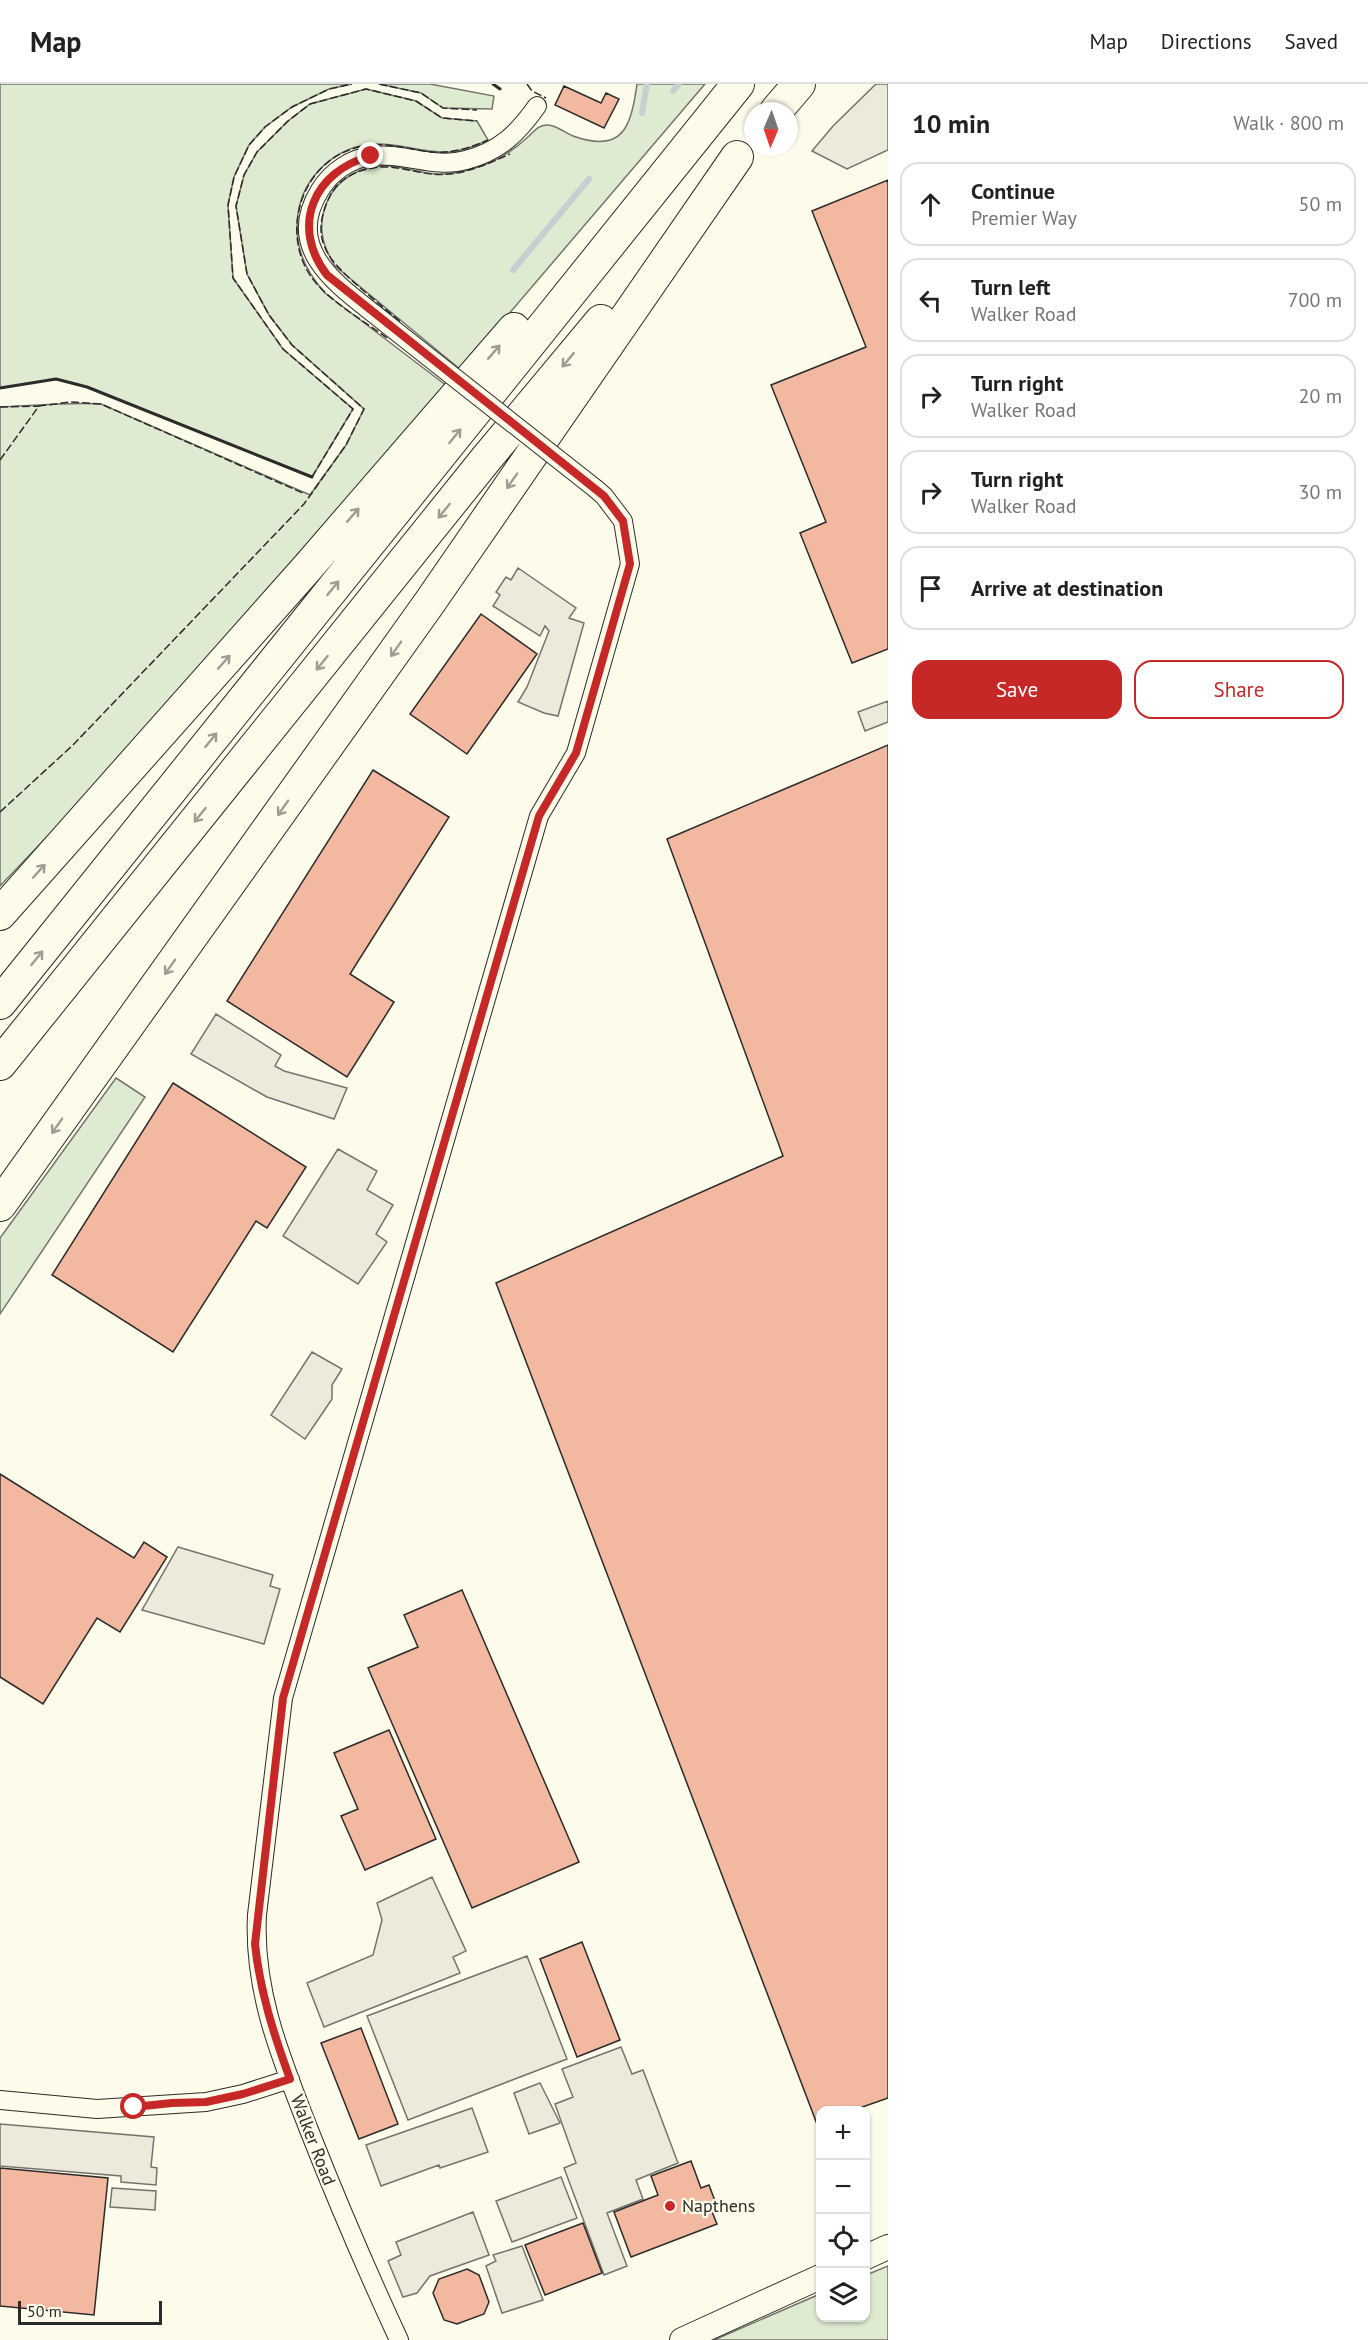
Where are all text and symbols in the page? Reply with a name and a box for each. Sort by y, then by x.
text: Map [30,23,81,60]
text: Map [1089,28,1128,55]
text: Directions [1161,28,1252,55]
text: Saved [1285,28,1338,55]
north arrow [744,102,798,156]
text: 10 min [912,107,990,140]
text: Walk · 800 m [1233,110,1344,136]
route end [357,142,383,168]
text: Continue [971,177,1055,205]
icon: ahead [914,188,947,221]
text: 50 m [1299,191,1342,217]
text: Premier Way [971,205,1077,231]
text: Turn left [971,273,1051,301]
icon: left [914,284,947,317]
text: 700 m [1288,287,1342,313]
text: Walker Road [971,301,1076,327]
one-way arrow [487,345,501,360]
one-way arrow [561,352,575,367]
text: Turn right [971,369,1063,397]
icon: right [914,380,947,413]
text: 20 m [1299,383,1342,409]
text: Walker Road [971,397,1076,423]
one-way arrow [448,429,462,444]
text: Turn right [971,465,1063,493]
one-way arrow [506,473,518,489]
icon: right [914,476,947,509]
text: 30 m [1299,479,1342,505]
text: Walker Road [971,493,1076,519]
one-way arrow [438,503,451,519]
one-way arrow [346,507,359,523]
icon: arrive [914,572,947,605]
text: Arrive at destination [971,574,1163,602]
one-way arrow [326,581,340,596]
one-way arrow [390,641,402,657]
one-way arrow [217,655,231,670]
one-way arrow [316,655,329,671]
button: Save [912,660,1122,719]
button: Share [1134,660,1344,719]
one-way arrow [205,732,218,748]
one-way arrow [276,800,289,816]
one-way arrow [194,807,207,823]
one-way arrow [32,864,46,879]
one-way arrow [30,950,43,966]
one-way arrow [163,959,176,975]
one-way arrow [51,1118,63,1134]
street label: Walker Road [286,2091,341,2188]
route start [120,2093,146,2119]
map controls [816,2106,870,2322]
button: + [816,2106,870,2160]
button: − [816,2160,870,2214]
place label: Napthens [682,2194,755,2217]
marker: Napthens [663,2199,677,2213]
button: locate [816,2214,870,2268]
button: layers [816,2268,870,2322]
scale bar [18,2298,162,2326]
text: 50 m [27,2301,62,2321]

